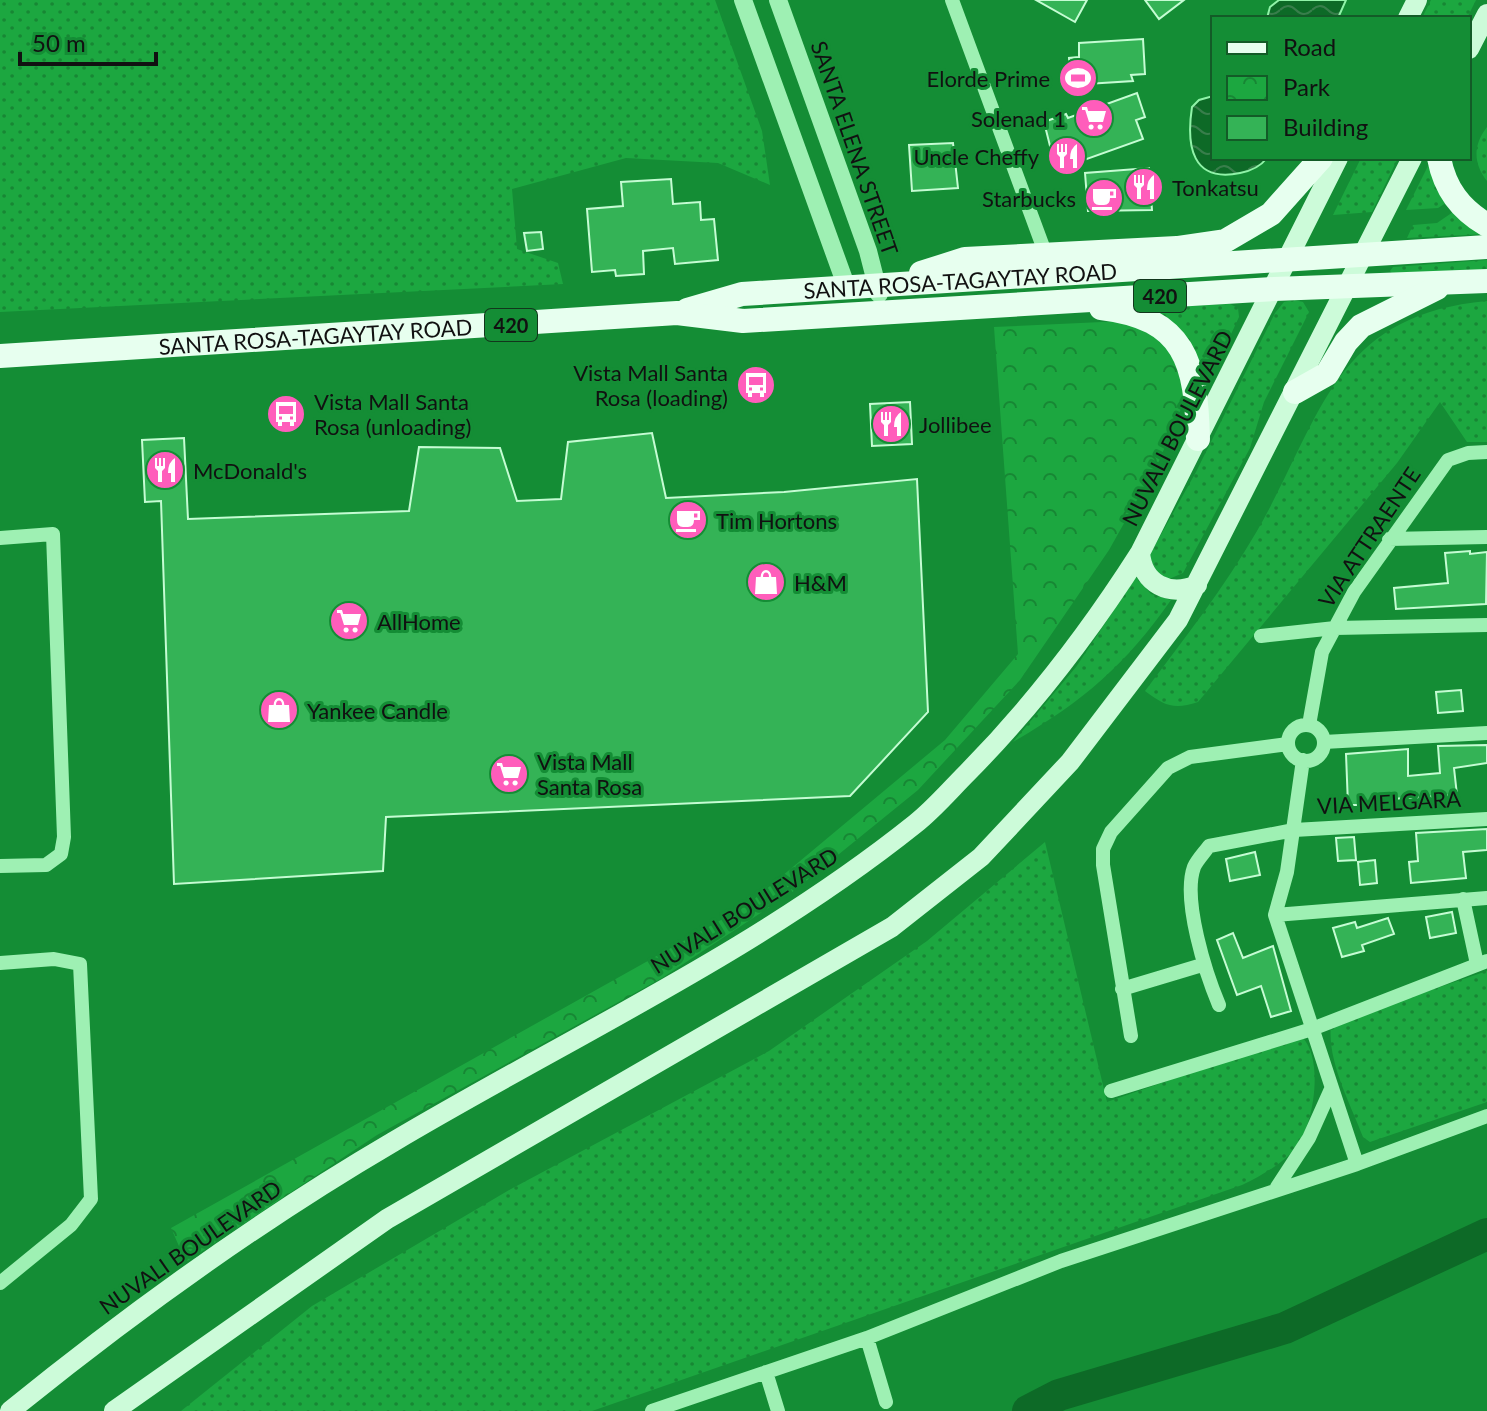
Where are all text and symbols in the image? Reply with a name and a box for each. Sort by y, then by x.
scale bar [20,16,156,66]
legend [1211,16,1471,160]
text: 50 m [32,28,86,57]
text: Road [1283,32,1336,61]
street label: SANTA ELENA STREET [806,37,904,259]
sports icon: Elorde Prime [1057,57,1099,99]
place label: Elorde Prime [927,65,1050,92]
text: Park [1283,72,1331,101]
supermarket icon: Solenad 1 [1073,97,1115,139]
place label: Solenad 1 [971,105,1066,132]
text: Building [1283,112,1368,141]
restaurant icon: Uncle Cheffy [1046,135,1088,177]
place label: Uncle Cheffy [913,143,1040,170]
restaurant icon: Tonkatsu [1123,166,1165,208]
place label: Tonkatsu [1172,174,1259,201]
cafe icon: Starbucks [1083,177,1125,219]
place label: Starbucks [982,185,1076,212]
street label: SANTA ROSA-TAGAYTAY ROAD [803,257,1118,304]
road number: 420 [1134,280,1186,312]
road number: 420 [485,309,537,341]
street label: SANTA ROSA-TAGAYTAY ROAD [158,313,473,359]
street label: NUVALI BOULEVARD [1116,326,1238,530]
place label: Vista Mall Santa Rosa (loading) [573,359,728,411]
bus stop icon: Vista Mall Santa Rosa (loading) [735,364,777,406]
place label: Vista Mall Santa Rosa (unloading) [314,388,471,440]
bus stop icon: Vista Mall Santa Rosa (unloading) [265,393,307,435]
restaurant icon: Jollibee [870,403,912,445]
place label: Jollibee [919,411,992,438]
restaurant icon: McDonald's [144,449,186,491]
place label: McDonald's [193,457,307,484]
street label: VIA ATTRAENTE [1312,462,1426,612]
cafe icon: Tim Hortons [667,499,709,541]
place label: Tim Hortons [716,507,837,534]
shop icon: H&M [745,561,787,603]
place label: H&M [794,569,847,596]
supermarket icon: AllHome [328,600,370,642]
place label: AllHome [377,608,461,635]
shop icon: Yankee Candle [258,689,300,731]
place label: Yankee Candle [307,697,448,724]
place label: Vista Mall Santa Rosa [537,748,642,800]
supermarket icon: Vista Mall Santa Rosa [488,753,530,795]
street label: VIA MELGARA [1316,785,1462,819]
street label: NUVALI BOULEVARD [645,841,843,979]
street label: NUVALI BOULEVARD [94,1174,286,1320]

